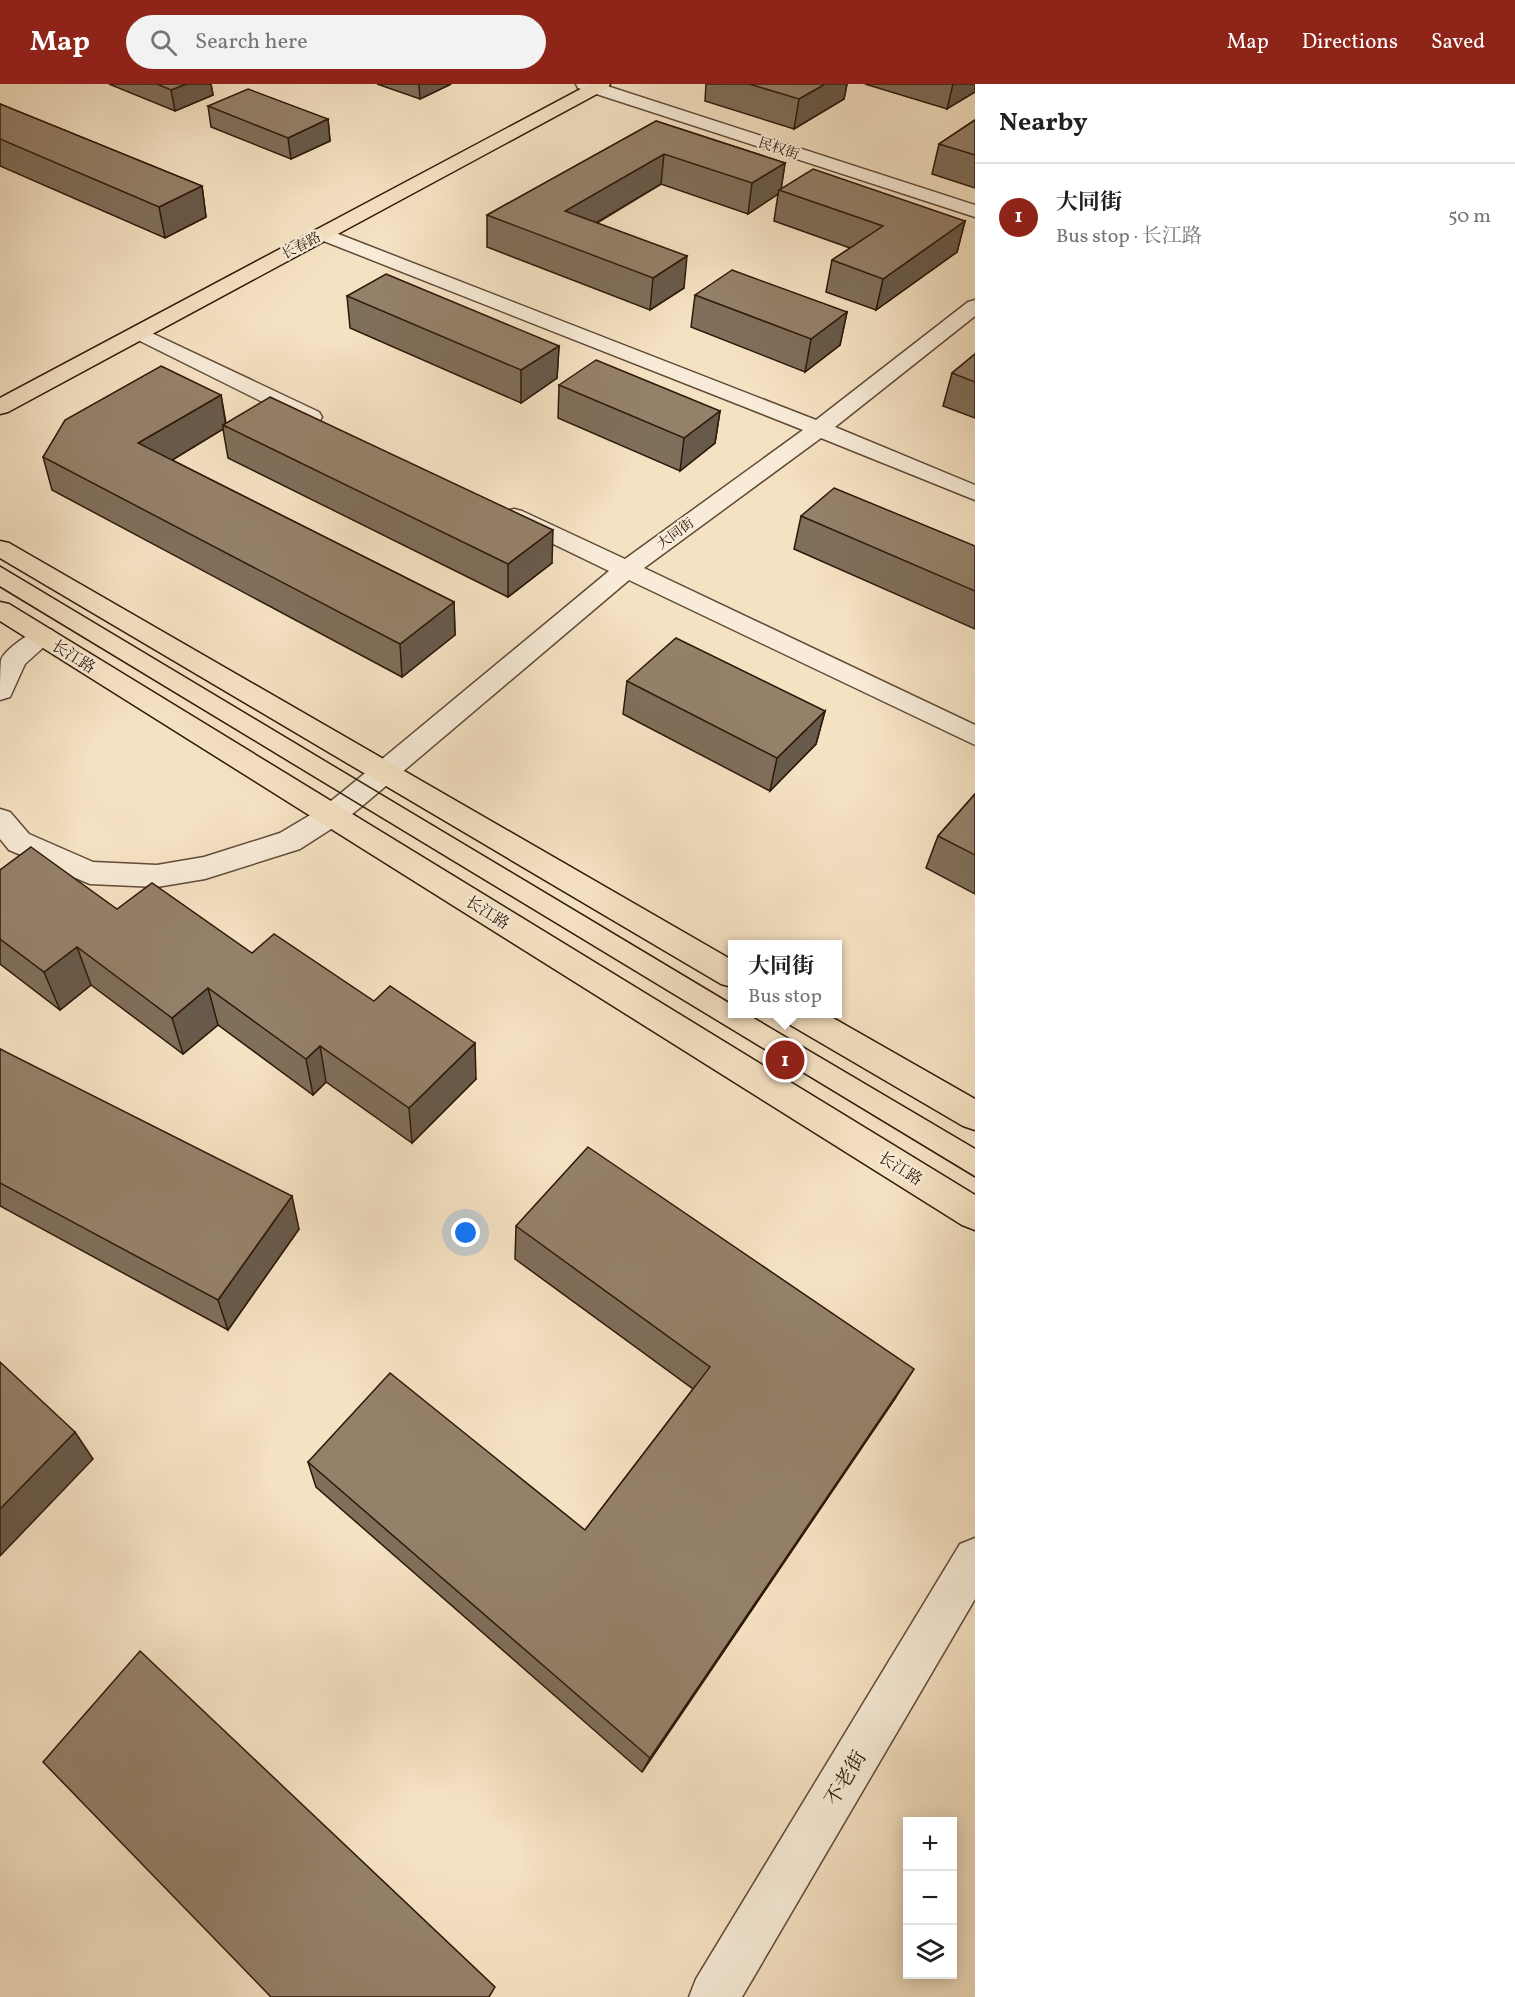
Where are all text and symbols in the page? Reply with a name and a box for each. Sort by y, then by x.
search box [126,15,546,69]
text: Map [30,23,90,62]
icon: search [147,26,180,59]
text: Search here [195,27,308,58]
text: Map [1227,28,1269,57]
text: Directions [1302,28,1398,57]
text: Saved [1431,28,1485,57]
text: Nearby [999,105,1088,141]
street label: 民权街 [756,134,801,165]
text: 大同街 [1056,188,1122,219]
text: 1 [1014,203,1023,231]
text: 50 m [1448,203,1491,231]
text: Bus stop · 长江路 [1056,223,1202,251]
street label: 长春路 [279,228,325,265]
street label: 大同街 [653,514,698,554]
street label: 长江路 [47,636,99,680]
street label: 长江路 [461,892,513,936]
popup [728,940,842,1018]
text: 大同街 [748,952,814,983]
text: Bus stop [748,983,822,1011]
pin: 1 [766,1038,804,1082]
street label: 长江路 [874,1148,926,1192]
your location [451,1218,480,1247]
street label: 不老街 [819,1746,874,1812]
map controls [903,1817,957,1979]
button: + [903,1817,957,1871]
button: − [903,1871,957,1925]
button: layers [903,1925,957,1979]

